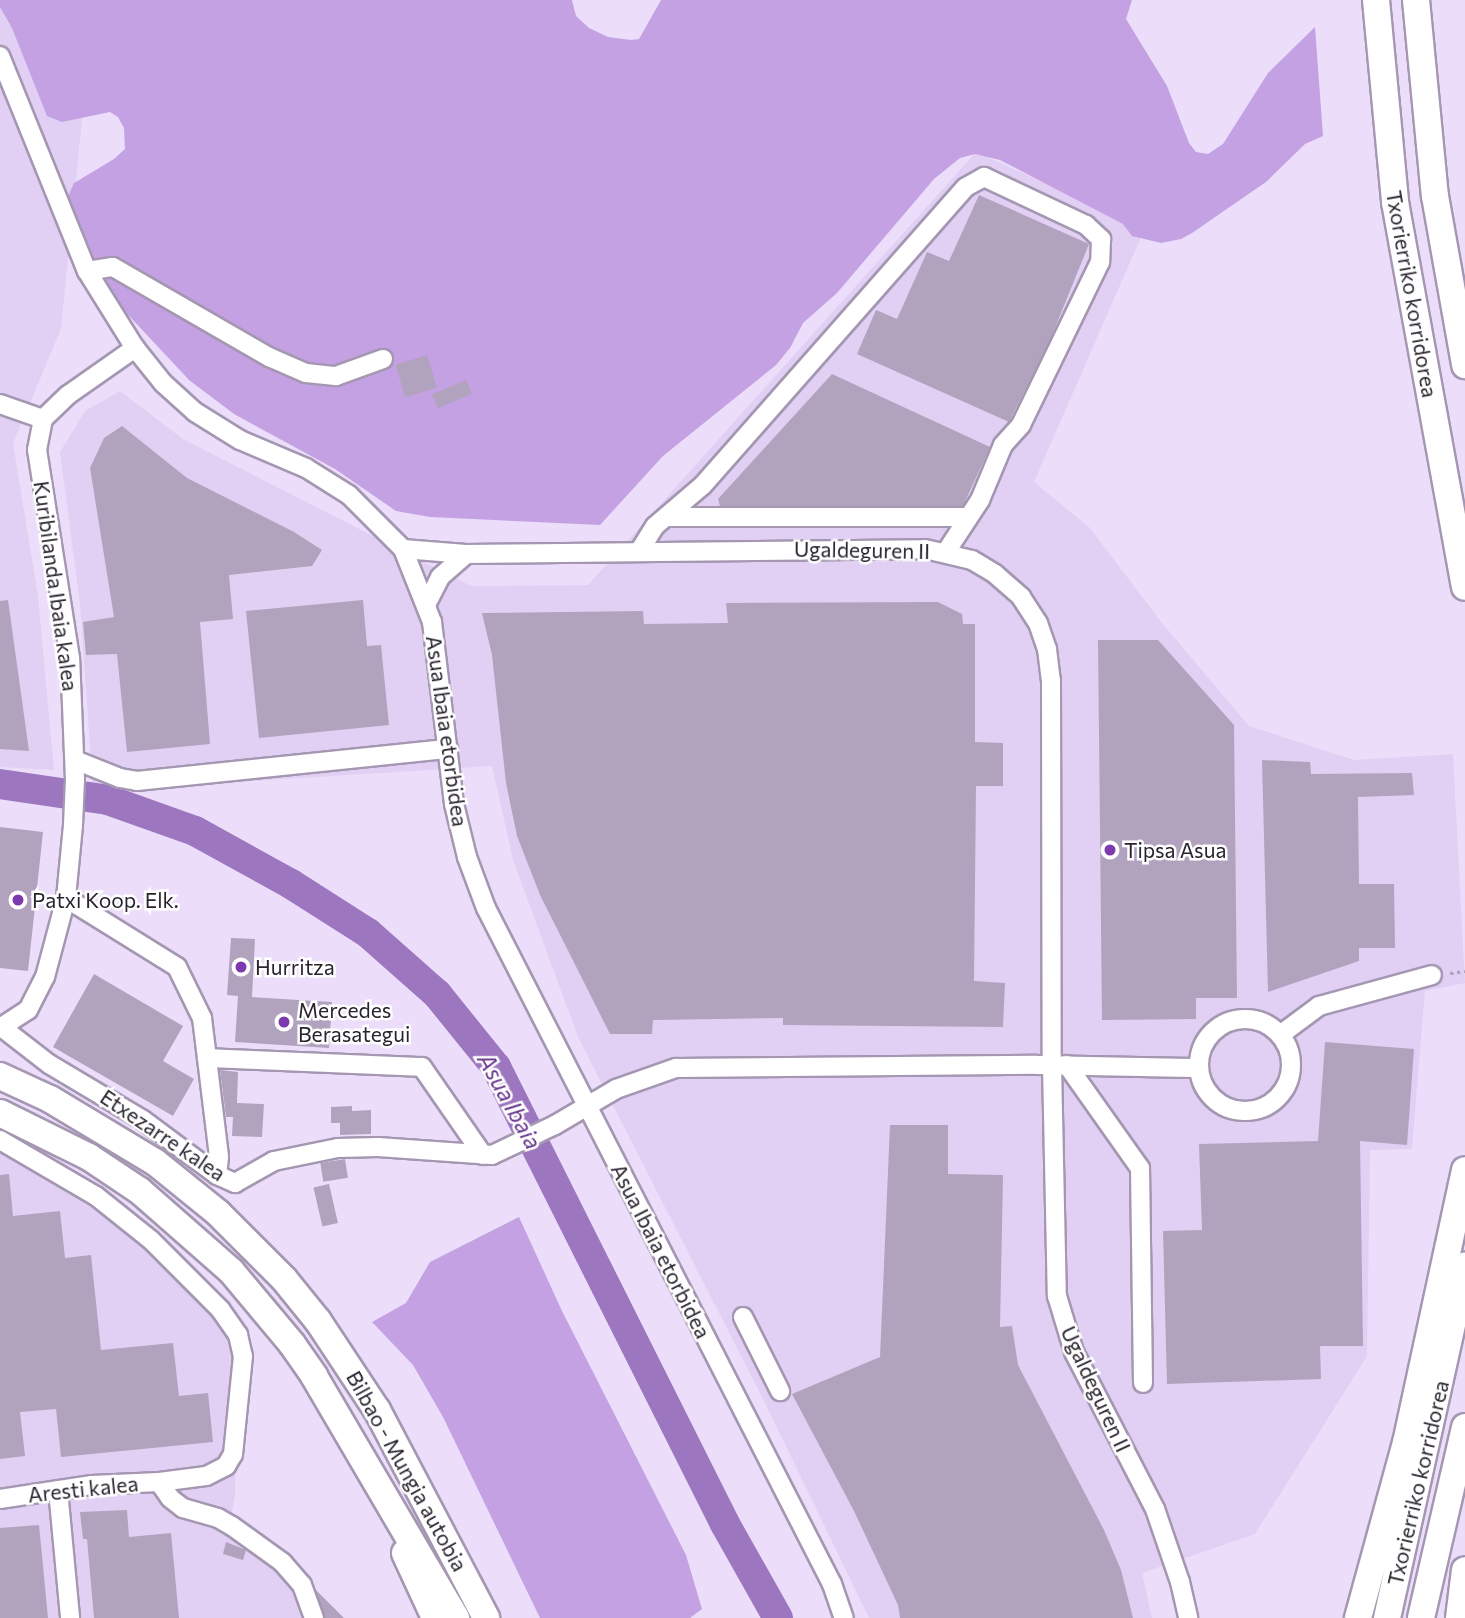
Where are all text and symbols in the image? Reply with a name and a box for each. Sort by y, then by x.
street label: Txorierriko korridorea [1381,189,1443,399]
street label: Kuribilanda Ibaia kalea [29,479,83,693]
street label: Ugaldeguren II [794,536,930,564]
street label: Asua Ibaia etorbidea [421,634,473,828]
place label: Tipsa Asua [1124,837,1226,863]
marker: Tipsa Asua [1102,842,1118,858]
place label: Patxi Koop. Elk. [32,887,179,913]
marker: Patxi Koop. Elk. [10,892,26,908]
place label: Hurritza [255,954,335,980]
marker: Hurritza [233,959,249,975]
place label: Mercedes Berasategui [298,997,410,1047]
marker: Mercedes Berasategui [276,1014,292,1030]
water label: Asua Ibaia [472,1048,548,1154]
street label: Etxezarre kalea [96,1084,230,1186]
street label: Asua Ibaia etorbidea [606,1159,716,1343]
street label: Ugaldeguren II [1056,1322,1136,1456]
street label: Bilbao - Mungia autobia [341,1366,473,1576]
street label: Txorierriko korridorea [1382,1378,1454,1588]
street label: Aresti kalea [27,1471,139,1507]

